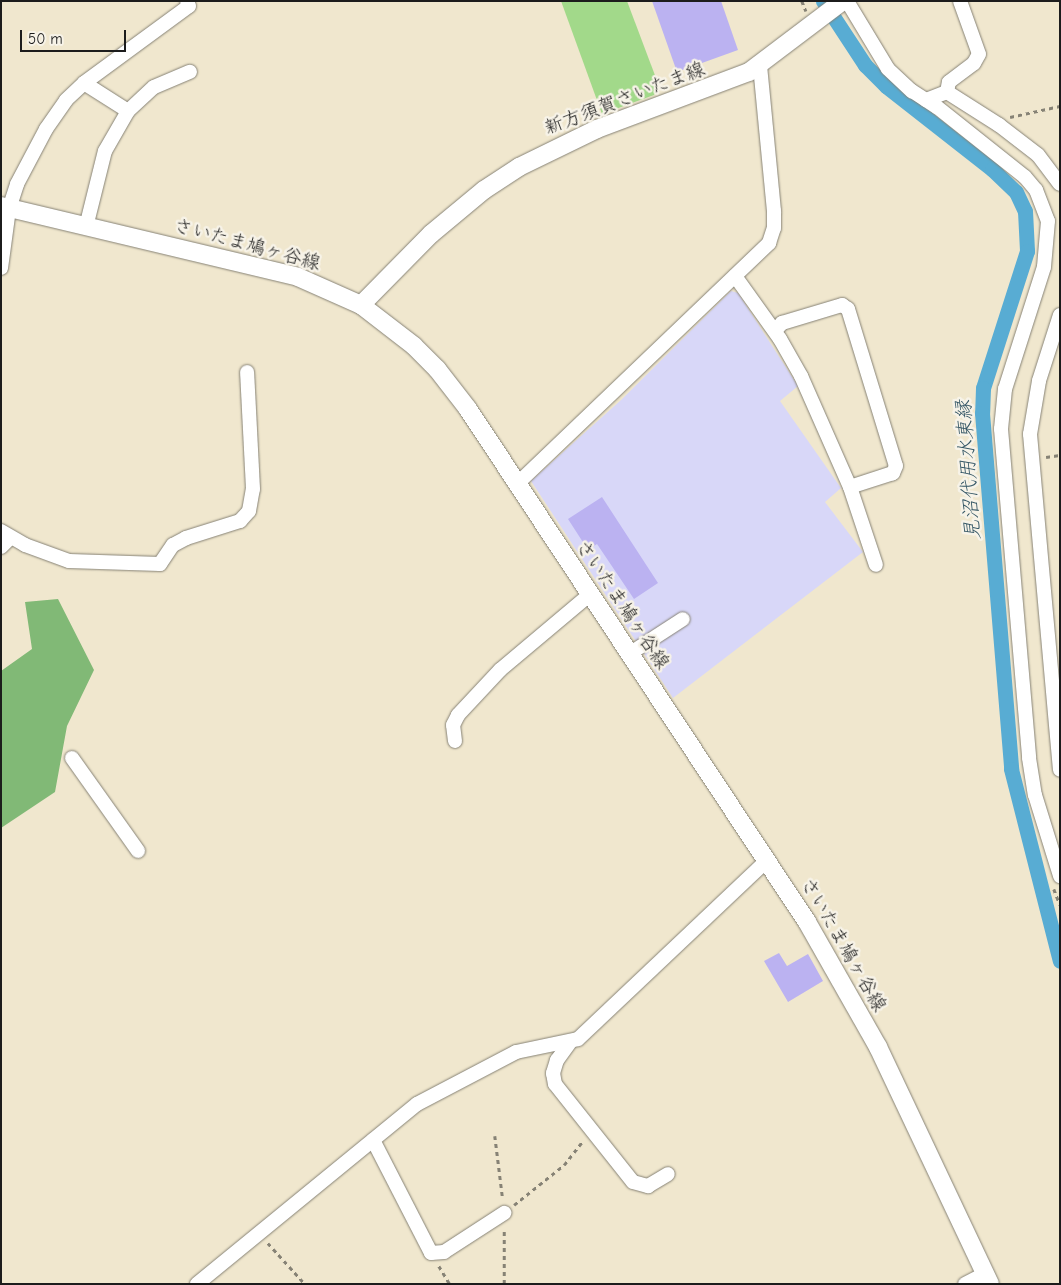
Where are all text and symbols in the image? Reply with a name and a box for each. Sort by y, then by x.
scale bar [22,20,129,52]
text: 50 m [28,30,63,48]
street label: 新方須賀さいたま線 [541,58,709,140]
street label: さいたま鳩ヶ谷線 [171,214,323,276]
water label: 見沼代用水東縁 [951,399,985,541]
street label: さいたま鳩ヶ谷線 [570,536,674,674]
street label: さいたま鳩ヶ谷線 [795,873,891,1017]

